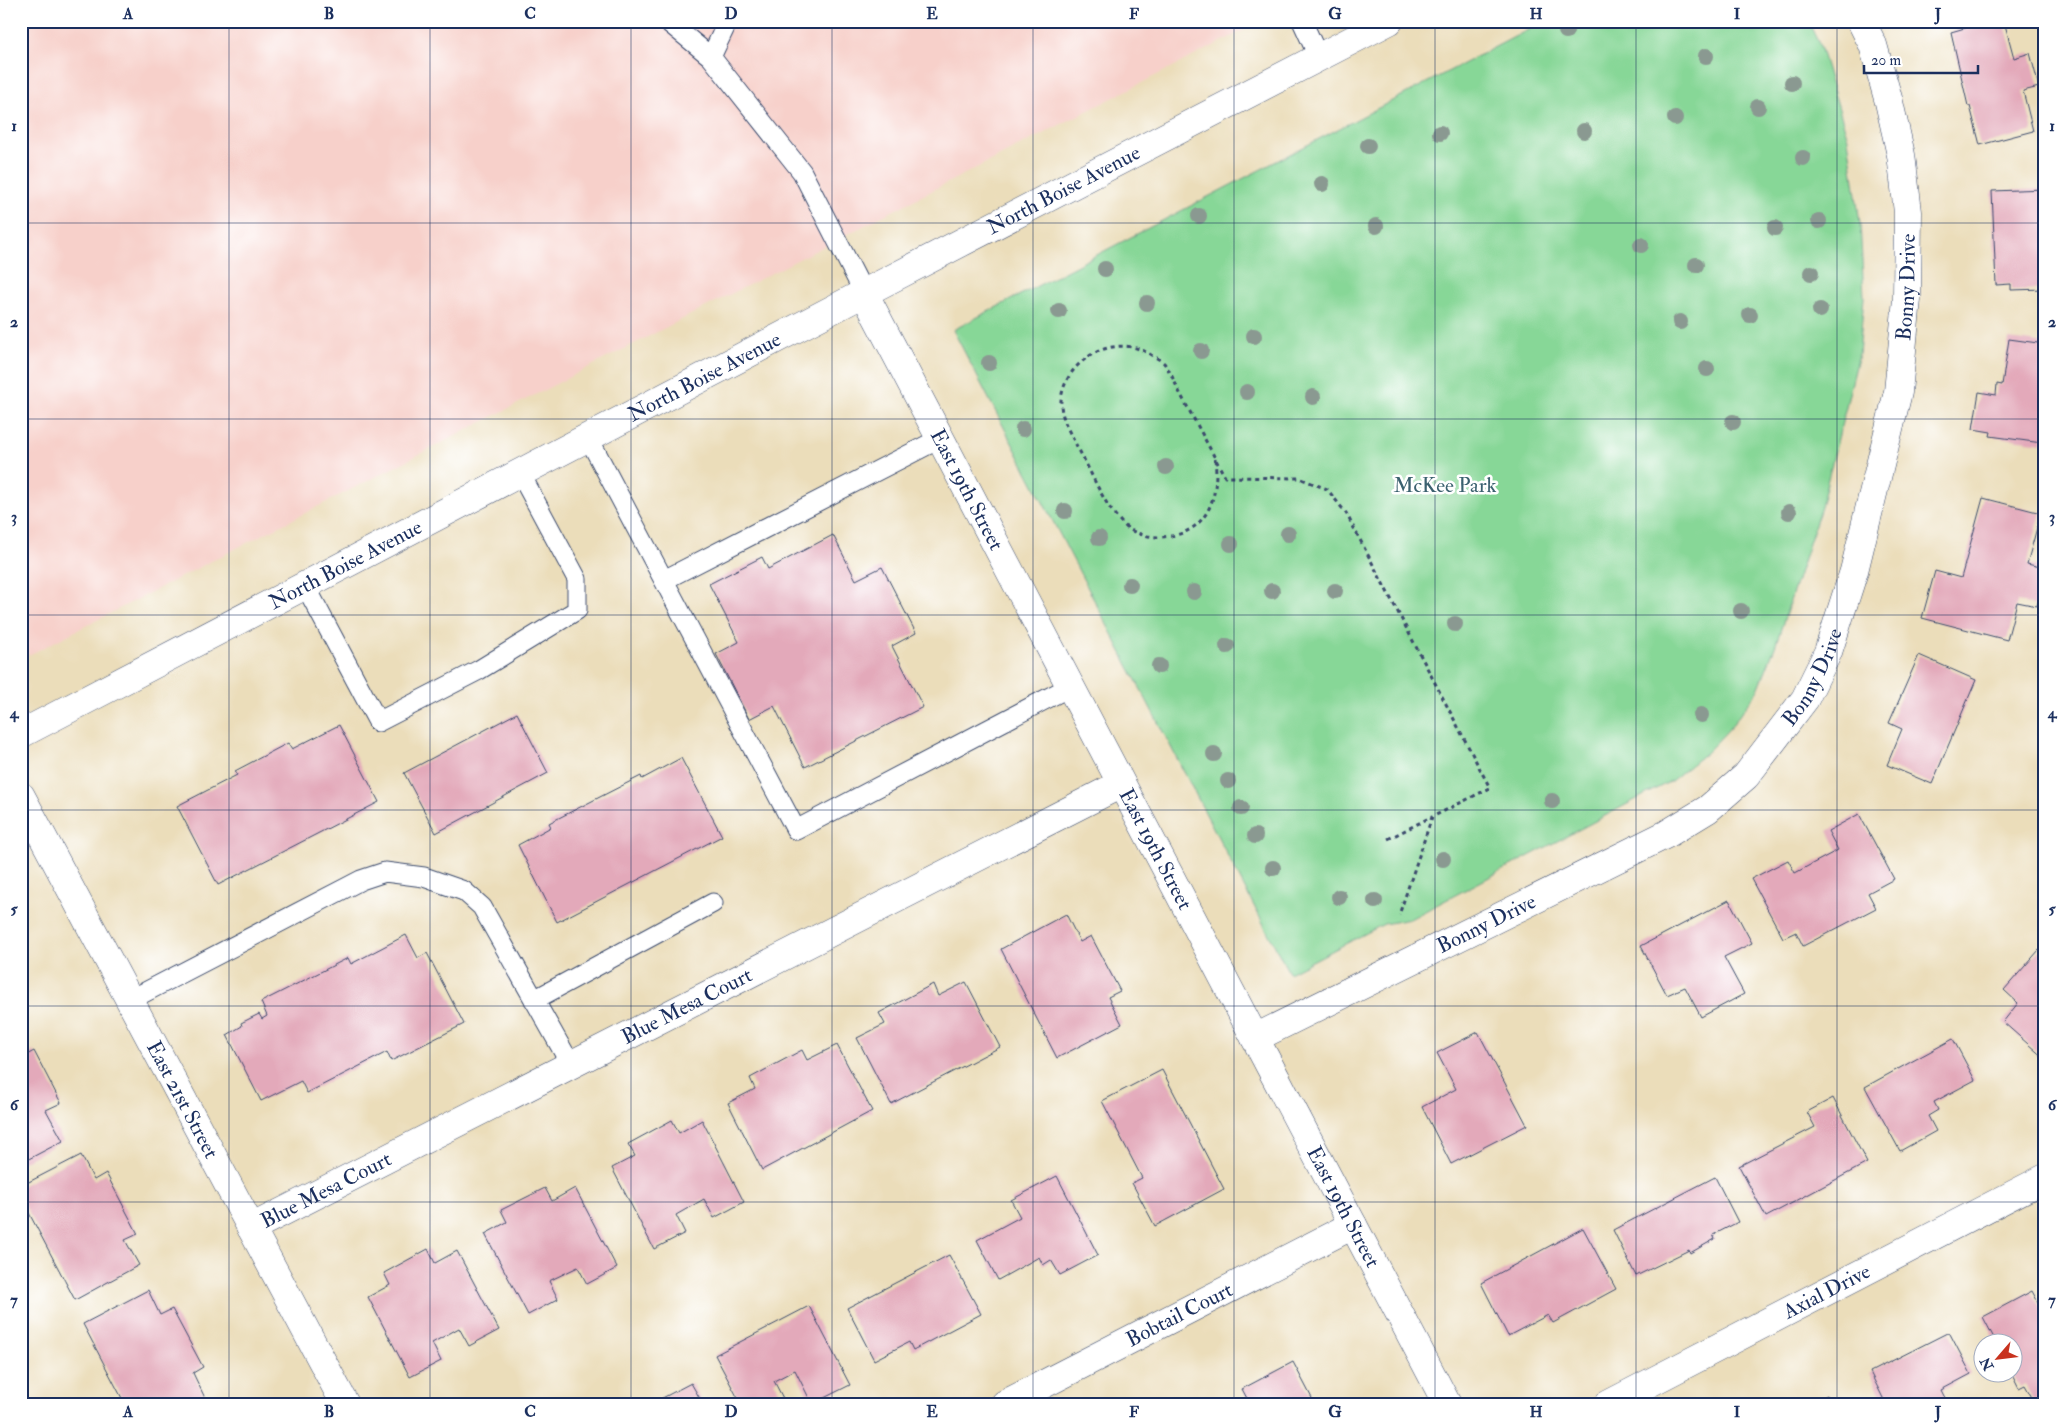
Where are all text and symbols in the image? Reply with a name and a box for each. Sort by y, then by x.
text: A [122,4,134,24]
text: B [324,4,334,24]
text: C [524,4,536,24]
text: D [724,4,738,24]
text: E [926,4,938,24]
text: F [1129,4,1139,24]
text: G [1328,4,1342,24]
text: H [1529,4,1543,24]
text: I [1734,4,1741,24]
text: J [1934,4,1942,25]
scale bar [1864,42,1977,74]
text: 20 m [1871,51,1901,70]
text: 1 [11,116,17,136]
text: 1 [2049,116,2055,136]
street label: North Boise Avenue [982,139,1145,241]
street label: Bonny Drive [1890,233,1922,342]
text: 2 [10,312,18,332]
text: 2 [2048,312,2056,332]
street label: North Boise Avenue [623,326,786,428]
street label: East 19th Street [924,425,1010,555]
park label: McKee Park [1394,472,1496,499]
text: 3 [11,507,17,527]
text: 3 [2049,507,2055,527]
street label: North Boise Avenue [264,514,427,616]
street label: Bonny Drive [1776,625,1849,732]
text: 4 [9,703,20,723]
text: 4 [2047,703,2058,723]
street label: East 19th Street [1112,784,1198,915]
street label: Bonny Drive [1432,888,1541,960]
text: 5 [10,899,18,919]
text: 5 [2048,899,2056,919]
street label: Blue Mesa Court [617,962,757,1051]
street label: East 21st Street [140,1036,225,1163]
text: 6 [10,1095,20,1115]
text: 6 [2048,1095,2058,1115]
street label: East 19th Street [1300,1142,1386,1273]
street label: Blue Mesa Court [256,1146,396,1235]
street label: Axial Drive [1778,1258,1875,1326]
street label: Bobtail Court [1122,1276,1237,1353]
text: 7 [10,1290,18,1310]
text: 7 [2048,1290,2056,1310]
north arrow [1974,1332,2024,1382]
text: N [1976,1354,1998,1374]
text: A [122,1402,134,1422]
text: B [324,1402,334,1422]
text: C [524,1402,536,1422]
text: D [724,1402,738,1422]
text: E [926,1402,938,1422]
text: F [1129,1402,1139,1422]
text: G [1328,1402,1342,1422]
text: H [1529,1402,1543,1422]
text: I [1734,1402,1741,1422]
text: J [1934,1402,1942,1423]

